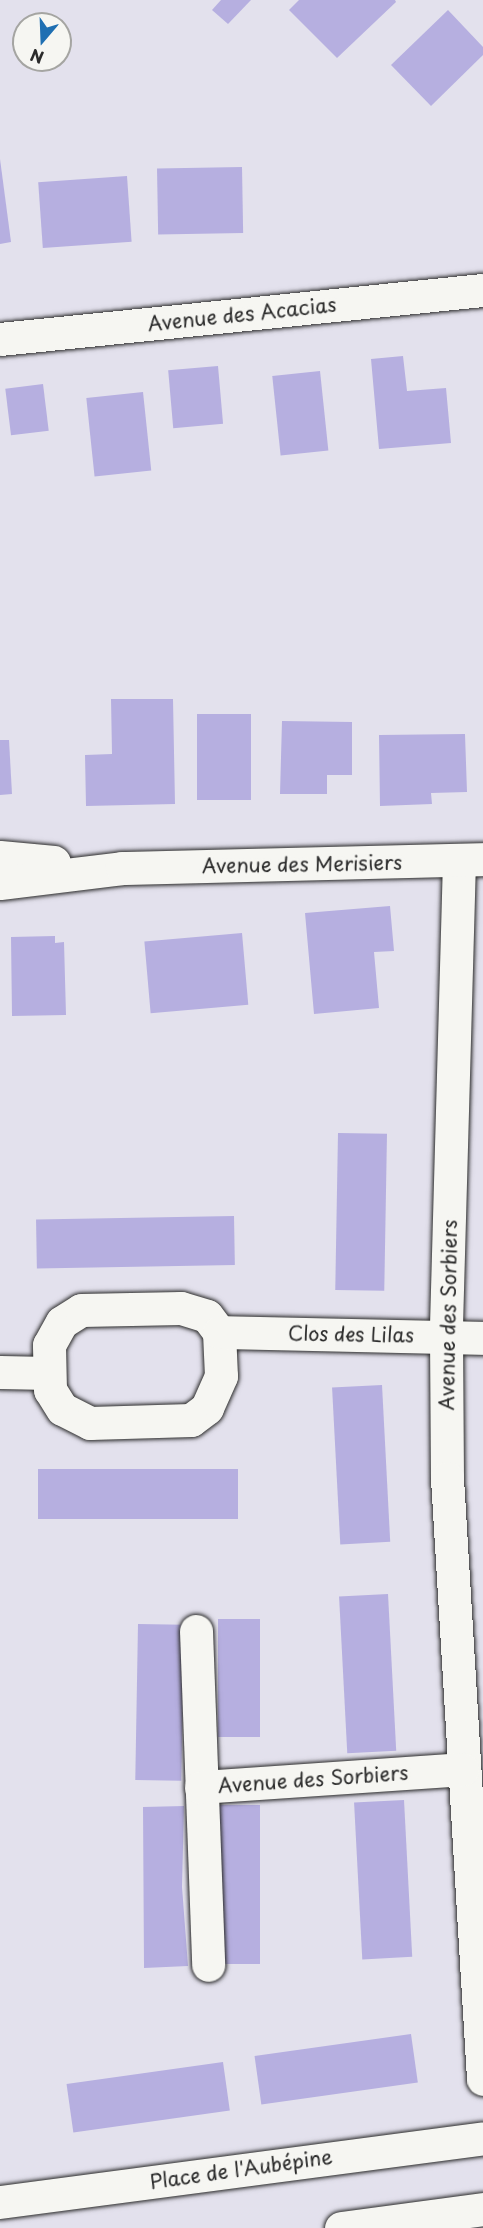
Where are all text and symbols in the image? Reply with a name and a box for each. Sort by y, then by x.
north arrow [12,12,72,72]
text: N [27,44,47,71]
street label: Avenue des Acacias [147,292,337,336]
street label: Avenue des Merisiers [202,850,402,878]
street label: Avenue des Sorbiers [434,1219,462,1411]
street label: Clos des Lilas [287,1321,415,1347]
street label: Avenue des Sorbiers [217,1760,409,1798]
street label: Place de l'Aubépine [147,2144,335,2194]

